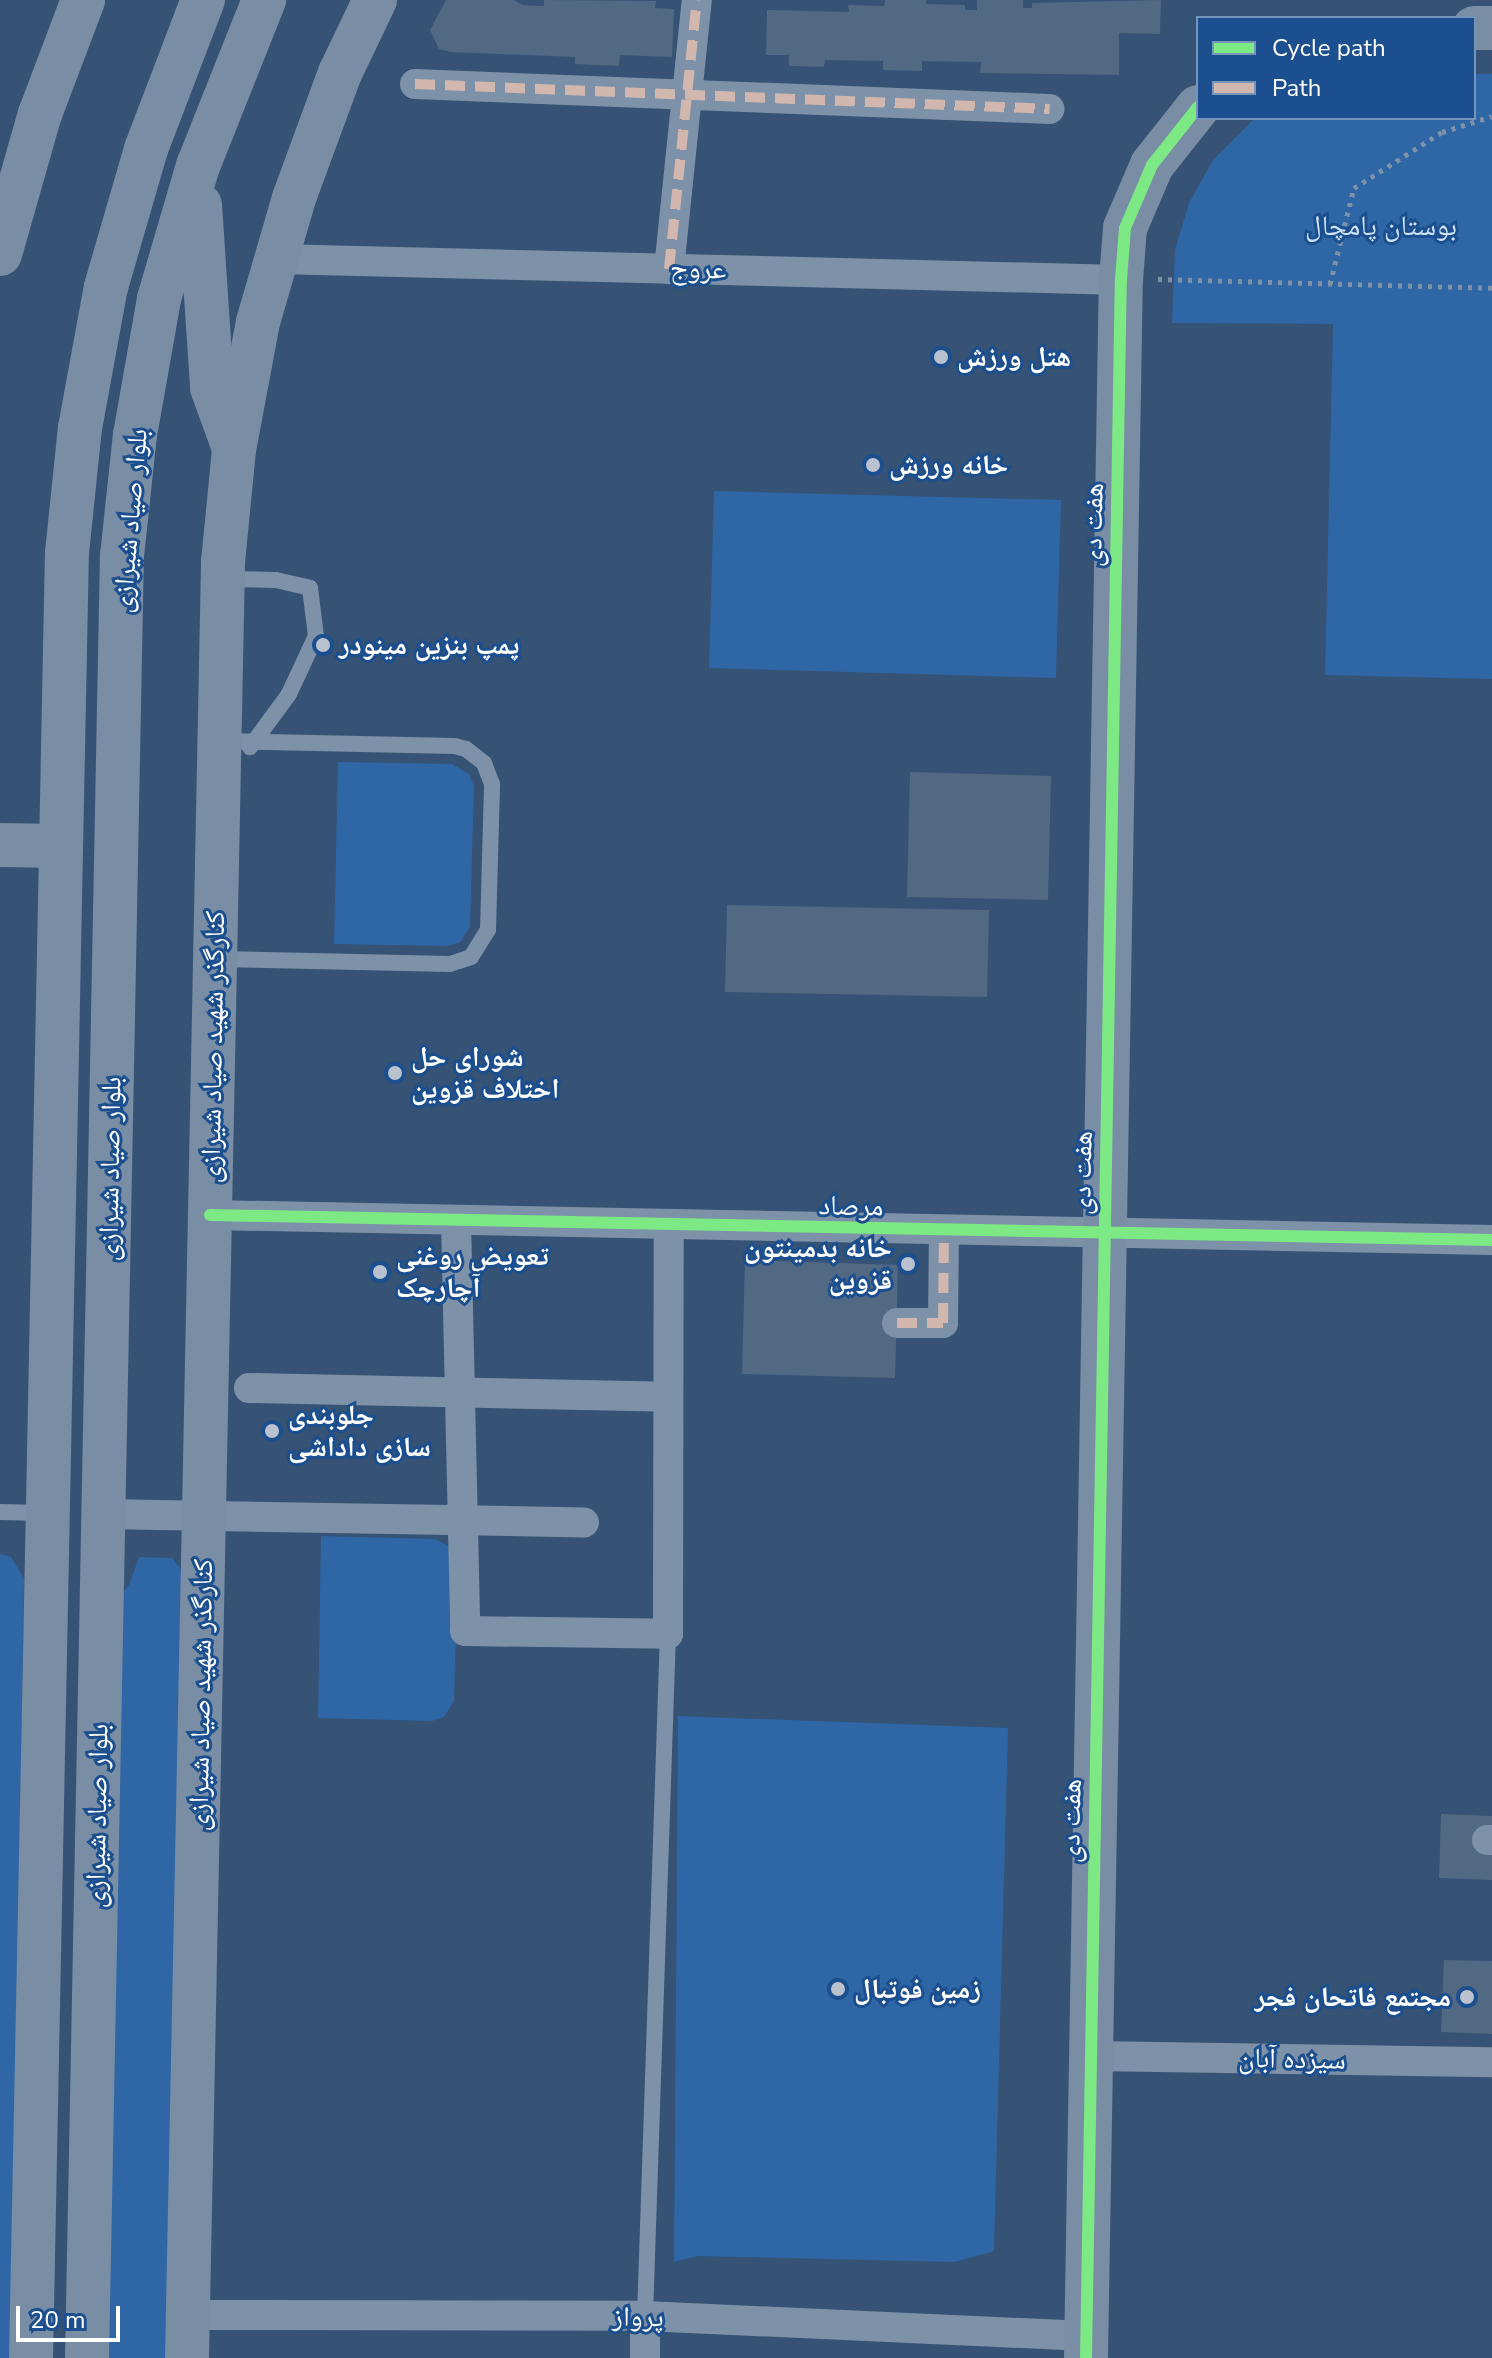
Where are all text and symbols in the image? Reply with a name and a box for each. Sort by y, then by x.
legend [1196,16,1476,120]
text: Cycle path [1272,32,1386,64]
text: Path [1272,72,1321,104]
park label: بوستان پامچال [1305,209,1457,243]
street label: عروج [670,252,726,286]
place label: هتل ورزش [957,340,1071,374]
marker: هتل ورزش [932,348,950,366]
street label: بلوار صیاد شیرازی [105,427,155,615]
place label: خانه ورزش [889,448,1008,482]
marker: خانه ورزش [864,456,882,474]
street label: هفت دی [1075,483,1111,567]
place label: پمپ بنزین مینودر [339,628,519,662]
marker: پمپ بنزین مینودر [314,636,332,654]
street label: کنارگذر شهید صیاد شیرازی [194,910,232,1184]
place label: شورای حل اختلاف قزوین [411,1040,559,1106]
marker: شورای حل اختلاف قزوین [386,1064,404,1082]
street label: بلوار صیاد شیرازی [92,1076,128,1262]
street label: هفت دی [1064,1131,1100,1215]
street label: مرصاد [818,1189,884,1223]
place label: خانه بدمینتون قزوین [744,1231,892,1297]
place label: تعویض روغنی آچارچک [396,1239,549,1305]
marker: خانه بدمینتون قزوین [899,1255,917,1273]
marker: تعویض روغنی آچارچک [371,1263,389,1281]
place label: جلوبندی سازی داداشی [288,1398,431,1464]
marker: جلوبندی سازی داداشی [263,1422,281,1440]
street label: کنارگذر شهید صیاد شیرازی [182,1558,220,1832]
street label: بلوار صیاد شیرازی [79,1723,115,1909]
street label: هفت دی [1053,1779,1089,1863]
place label: زمین فوتبال [854,1972,981,2006]
marker: زمین فوتبال [829,1980,847,1998]
place label: مجتمع فاتحان فجر [1255,1980,1451,2014]
marker: مجتمع فاتحان فجر [1458,1988,1476,2006]
street label: سیزده آبان [1238,2041,1346,2077]
scale bar [20,2290,124,2340]
street label: پرواز [612,2300,664,2334]
text: 20 m [30,2304,86,2336]

